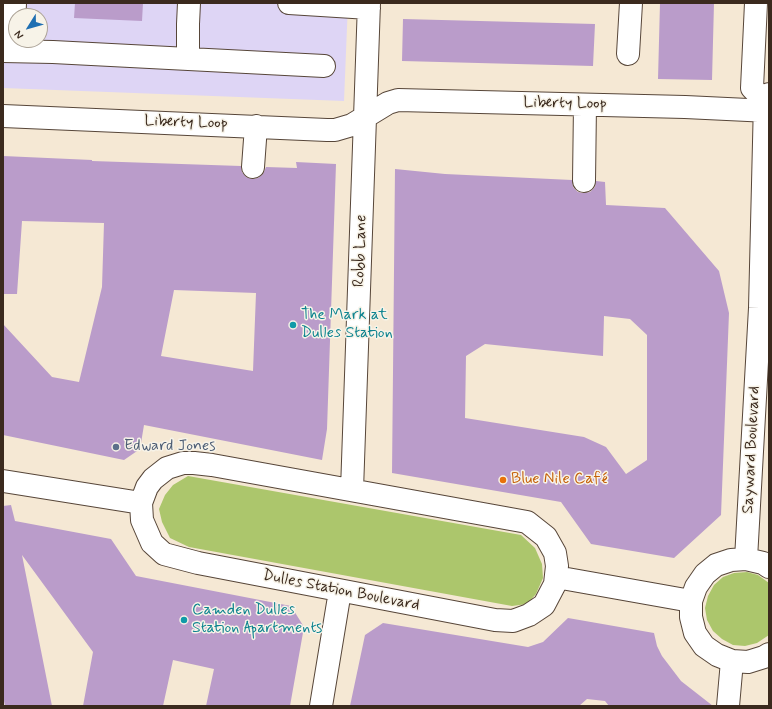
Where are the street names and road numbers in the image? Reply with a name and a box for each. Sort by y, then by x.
street label: Liberty Loop [523,94,607,114]
street label: Liberty Loop [144,112,228,134]
street label: Robb Lane [350,214,372,288]
street label: Sayward Boulevard [739,386,765,514]
street label: Dulles Station Boulevard [261,566,421,616]

